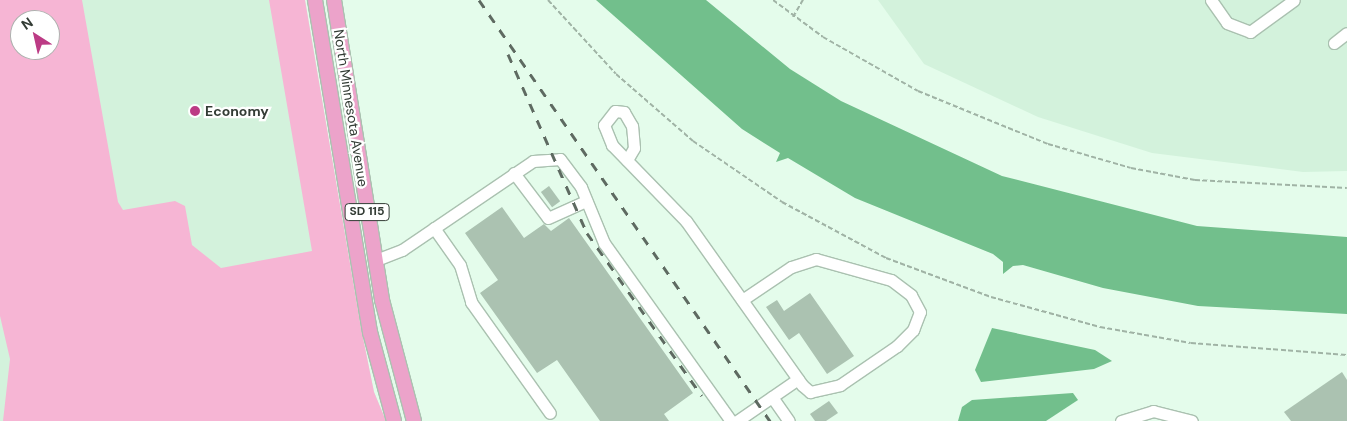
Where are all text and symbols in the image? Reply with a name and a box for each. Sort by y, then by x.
north arrow [10,10,60,60]
text: N [18,13,36,34]
street label: North Minnesota Avenue [330,28,372,188]
place label: Economy [205,103,269,119]
marker: Economy [189,105,201,117]
road number: SD 115 [344,202,390,222]

